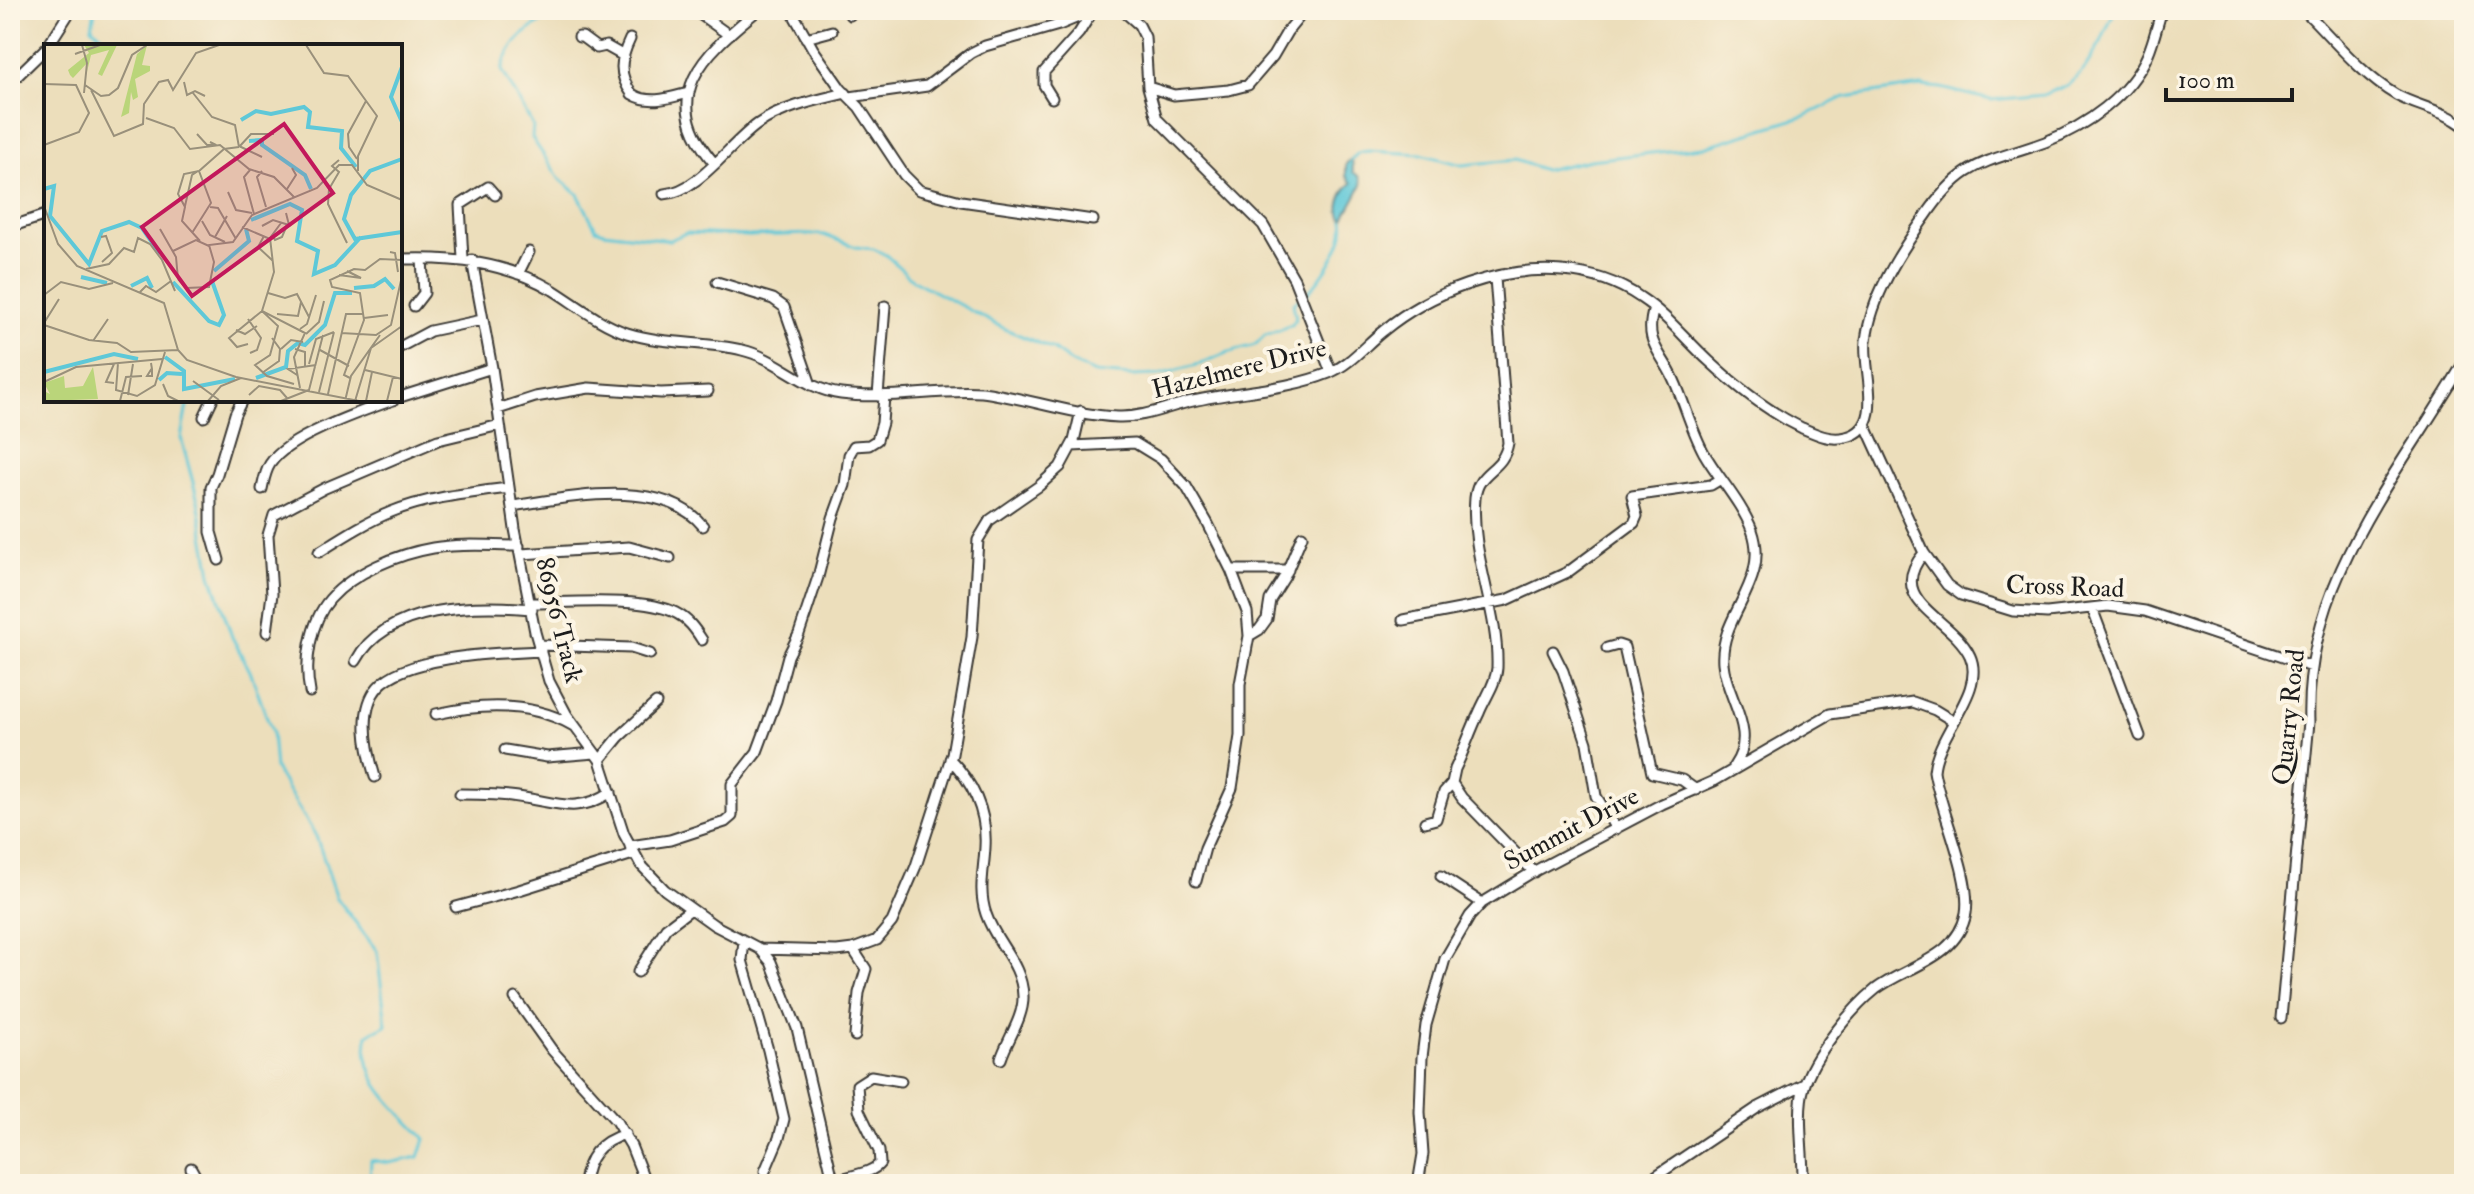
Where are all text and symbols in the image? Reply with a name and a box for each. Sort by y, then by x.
inset map [44,44,402,402]
scale bar [2166,52,2292,102]
text: 100 m [2178,65,2235,96]
street label: Hazelmere Drive [1149,332,1330,406]
street label: 86956 Track [528,554,590,687]
street label: Cross Road [2005,569,2125,605]
street label: Quarry Road [2266,647,2312,787]
street label: Summit Drive [1498,780,1645,878]

